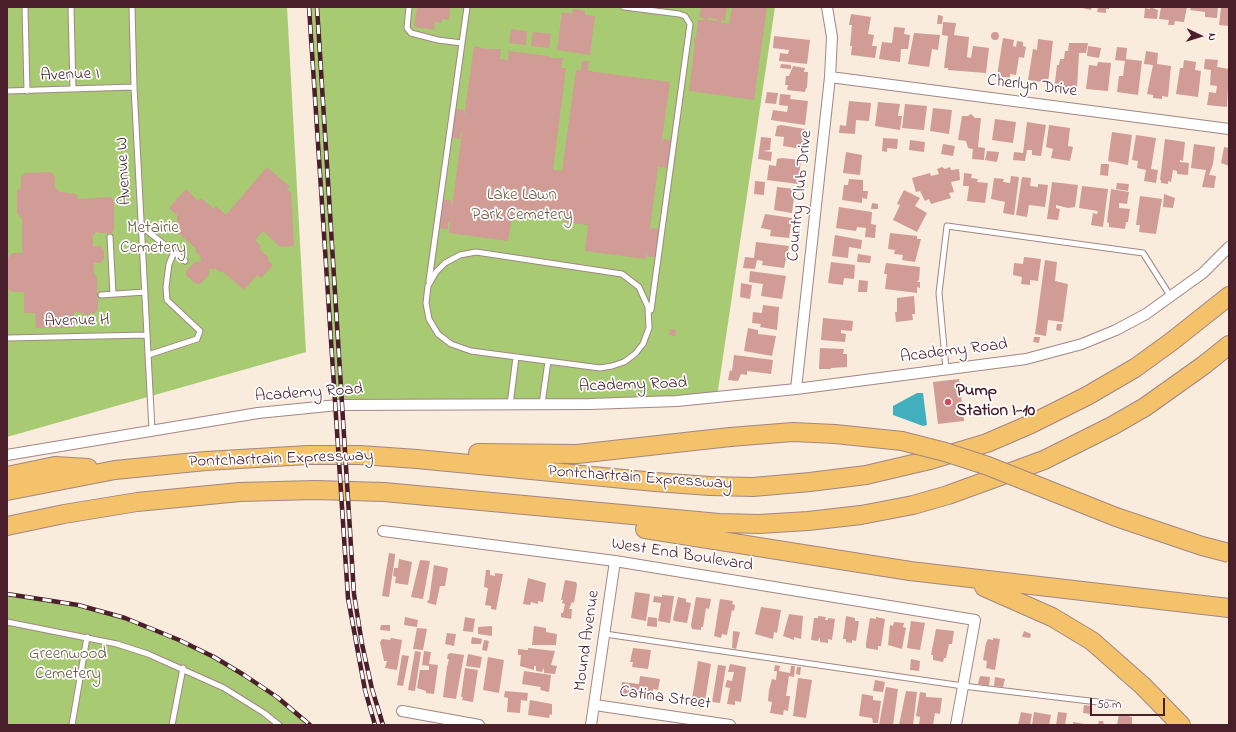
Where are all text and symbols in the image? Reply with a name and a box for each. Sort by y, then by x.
north arrow [1180,16,1220,56]
text: N [1204,33,1220,41]
street label: Avenue I [40,65,100,87]
street label: Cherlyn Drive [986,71,1078,103]
street label: Country Club Drive [784,130,818,262]
street label: Avenue W [113,136,137,206]
park label: Lake Lawn Park Cemetery [472,186,572,226]
park label: Metairie Cemetery [120,219,186,259]
street label: Avenue H [44,311,110,333]
street label: Academy Road [899,335,1009,369]
street label: Academy Road [579,374,687,398]
street label: Academy Road [254,380,364,408]
place label: Pump Station I-10 [956,382,1035,422]
marker: Pump Station I-10 [943,397,953,407]
street label: Pontchartrain Expressway [188,447,374,473]
street label: Pontchartrain Expressway [547,462,733,496]
street label: West End Boulevard [610,535,754,577]
street label: Mound Avenue [571,589,605,693]
park label: Greenwood Cemetery [29,645,107,685]
street label: Catina Street [618,683,712,715]
scale bar [1092,690,1167,716]
text: 50 m [1097,696,1121,714]

